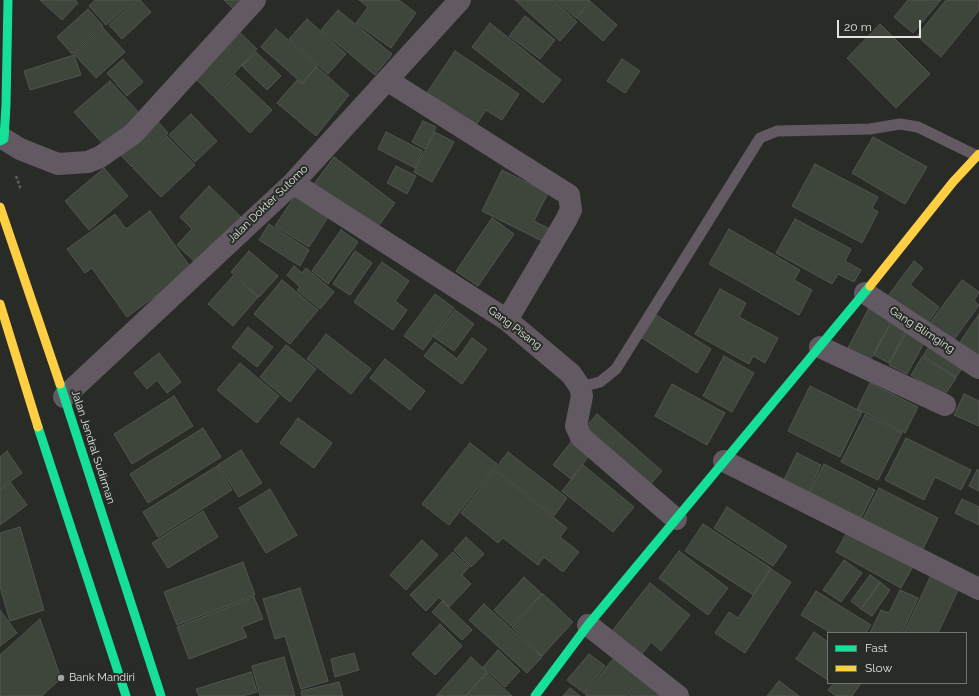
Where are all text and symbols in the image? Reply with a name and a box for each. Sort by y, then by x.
scale bar [839,12,923,38]
text: 20 m [844,20,872,34]
street label: Jalan Dokter Sutomo [225,162,311,246]
street label: Gang Pisang [486,304,544,352]
street label: Gang Blimging [887,304,957,356]
street label: Jalan Jendral Sudirman [68,388,118,506]
legend [827,632,967,684]
text: Fast [865,641,888,655]
text: Slow [865,661,892,675]
place label: Bank Mandiri [69,671,135,685]
marker: Bank Mandiri [56,673,66,683]

